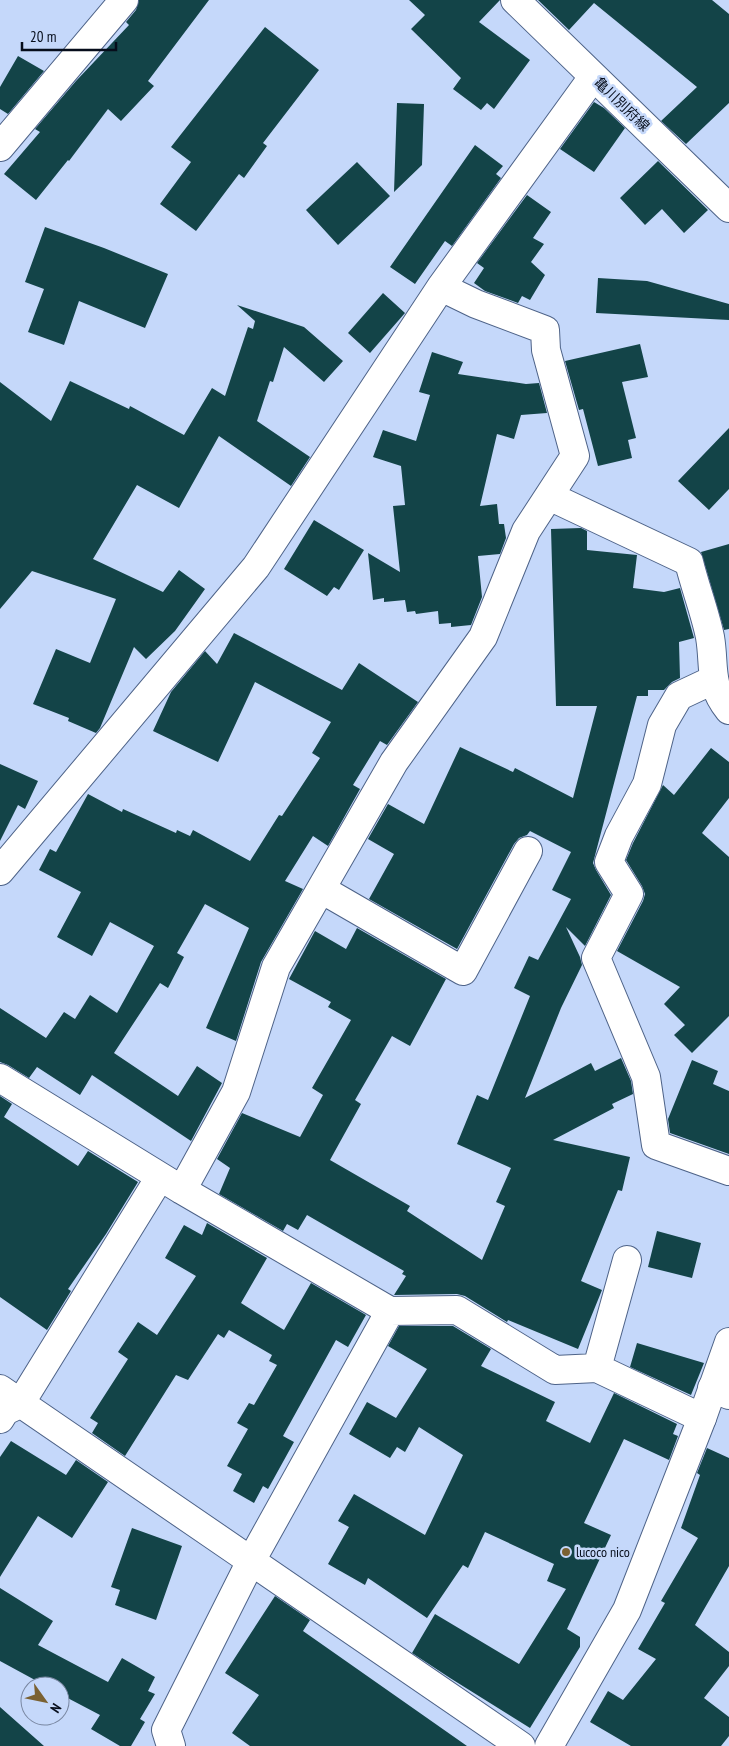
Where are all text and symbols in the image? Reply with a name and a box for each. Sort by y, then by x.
scale bar [22,20,116,52]
text: 20 m [30,27,56,46]
street label: 亀川別府線 [591,73,653,135]
place label: lucoco nico [576,1543,630,1561]
marker: lucoco nico [560,1546,572,1558]
north arrow [20,1676,70,1726]
text: N [46,1700,66,1716]

